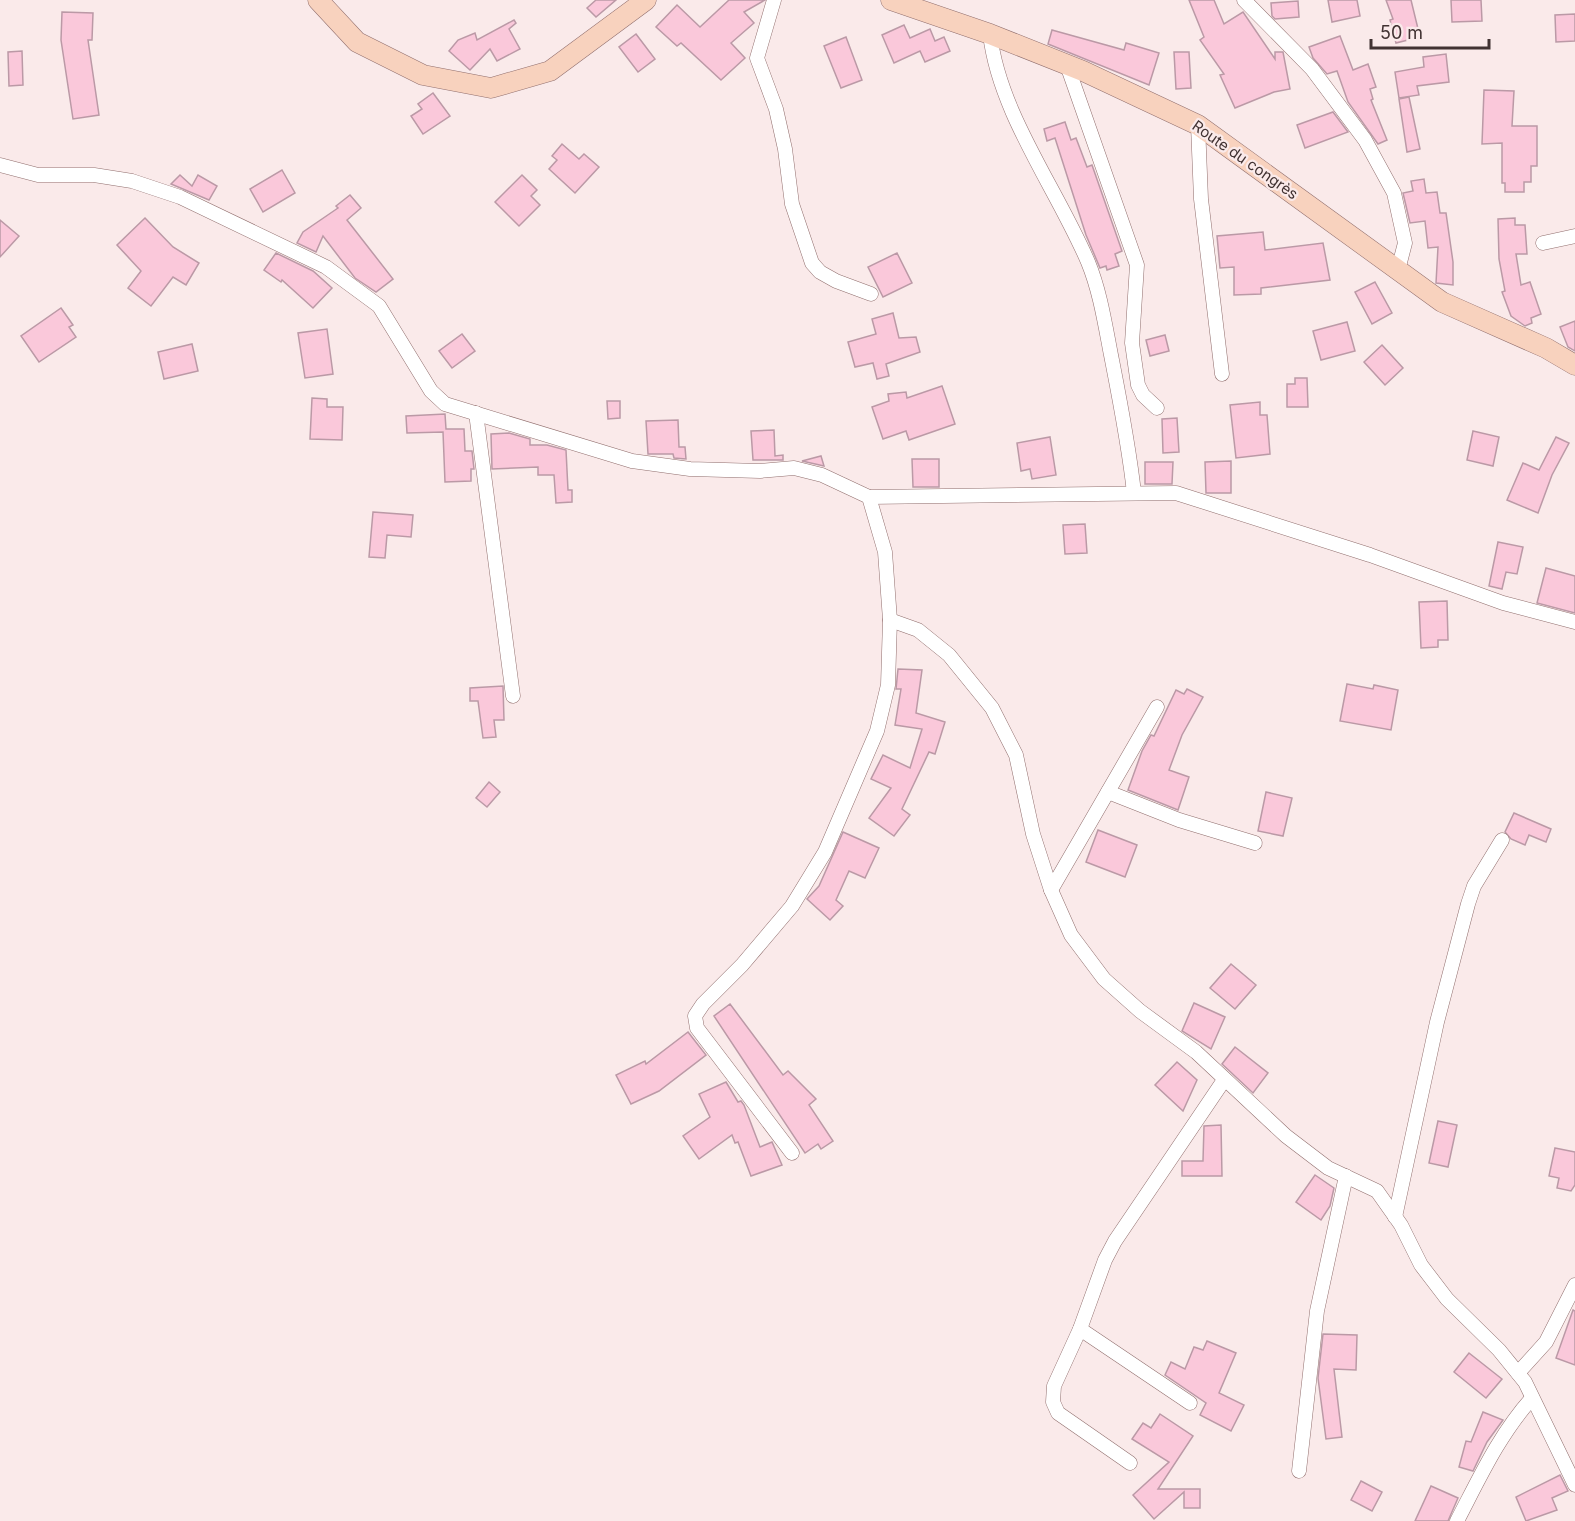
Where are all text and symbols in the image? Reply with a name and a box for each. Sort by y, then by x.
scale bar [1371,12,1490,50]
text: 50 m [1380,22,1423,43]
street label: Route du congrès [1189,116,1302,203]

